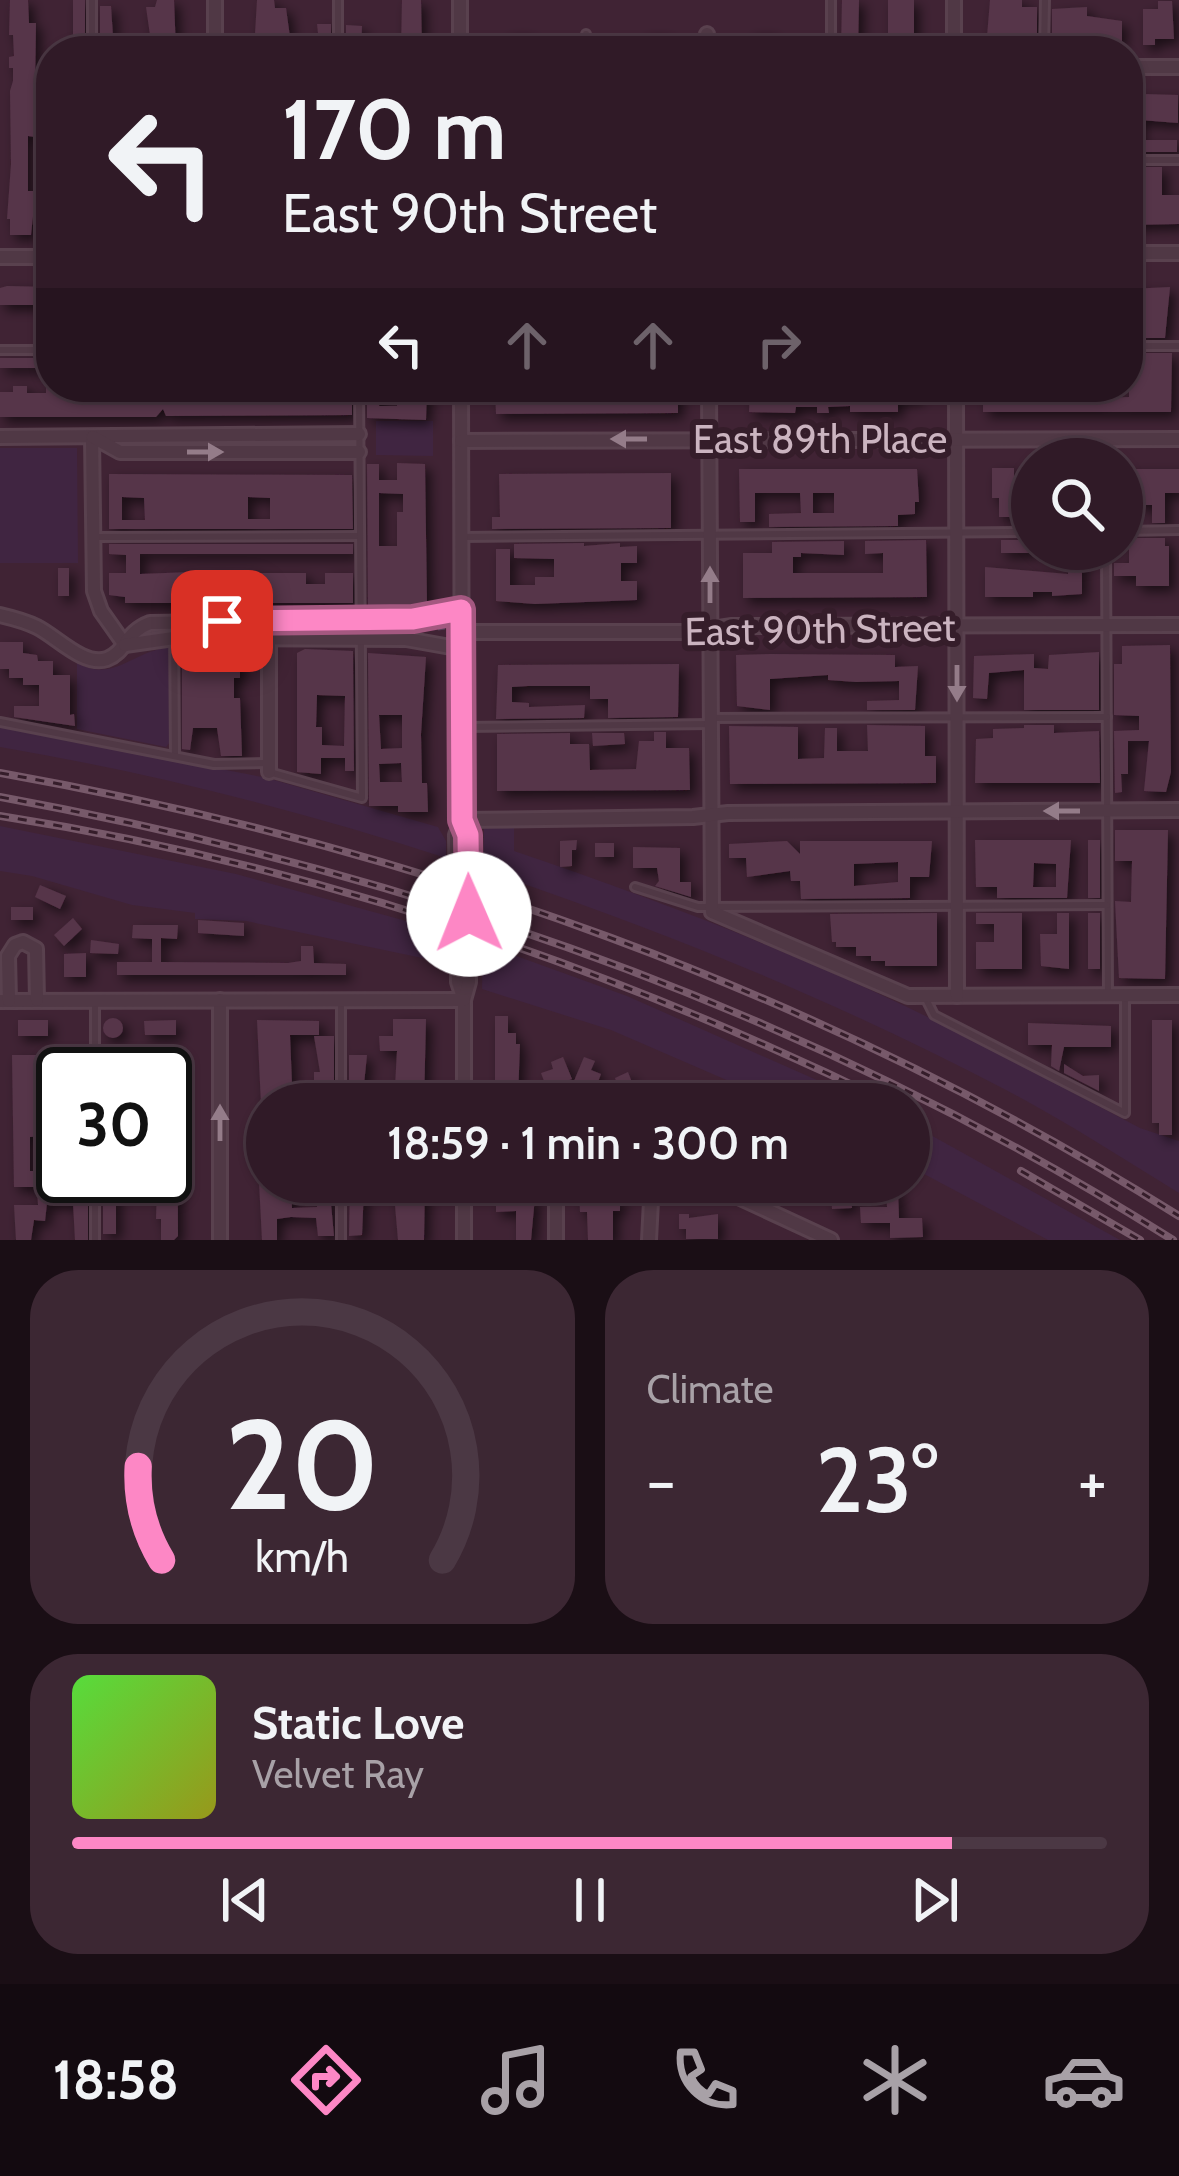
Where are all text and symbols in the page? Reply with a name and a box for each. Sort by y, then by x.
text: 170 m [282,78,506,180]
icon: left [84,84,240,240]
text: East 90th Street [282,180,657,246]
icon: left [368,312,434,378]
icon: ahead [494,312,560,378]
icon: ahead [620,312,686,378]
icon: right [746,312,812,378]
street label: East 89th Place [693,415,947,463]
one-way arrow [609,430,647,449]
map controls [1011,438,1143,570]
button: search [1011,438,1143,570]
one-way arrow [187,442,225,462]
one-way arrow [700,565,720,603]
pin [171,570,273,672]
icon: arrive [189,588,255,654]
street label: East 90th Street [684,603,956,655]
one-way arrow [947,665,967,703]
one-way arrow [1042,801,1080,821]
position arrow [406,851,532,977]
speed limit sign: 30 [36,1047,192,1203]
one-way arrow [210,1103,230,1141]
text: 18:59 · 1 min · 300 m [387,1116,789,1170]
text: Climate [647,1365,773,1413]
text: 20 [225,1389,379,1540]
text: 23° [816,1425,938,1535]
text: − [647,1440,676,1521]
text: + [1078,1440,1107,1521]
text: km/h [255,1531,349,1583]
text: Static Love [252,1696,465,1750]
text: Velvet Ray [252,1750,424,1798]
icon: previous [212,1867,278,1933]
icon: pause [557,1867,623,1933]
icon: next [902,1867,968,1933]
icon: directions [284,2038,368,2122]
icon: music [474,2038,558,2122]
icon: phone [663,2038,747,2122]
icon: climate [853,2038,937,2122]
icon: car [1042,2038,1126,2122]
text: 18:58 [53,2047,179,2113]

